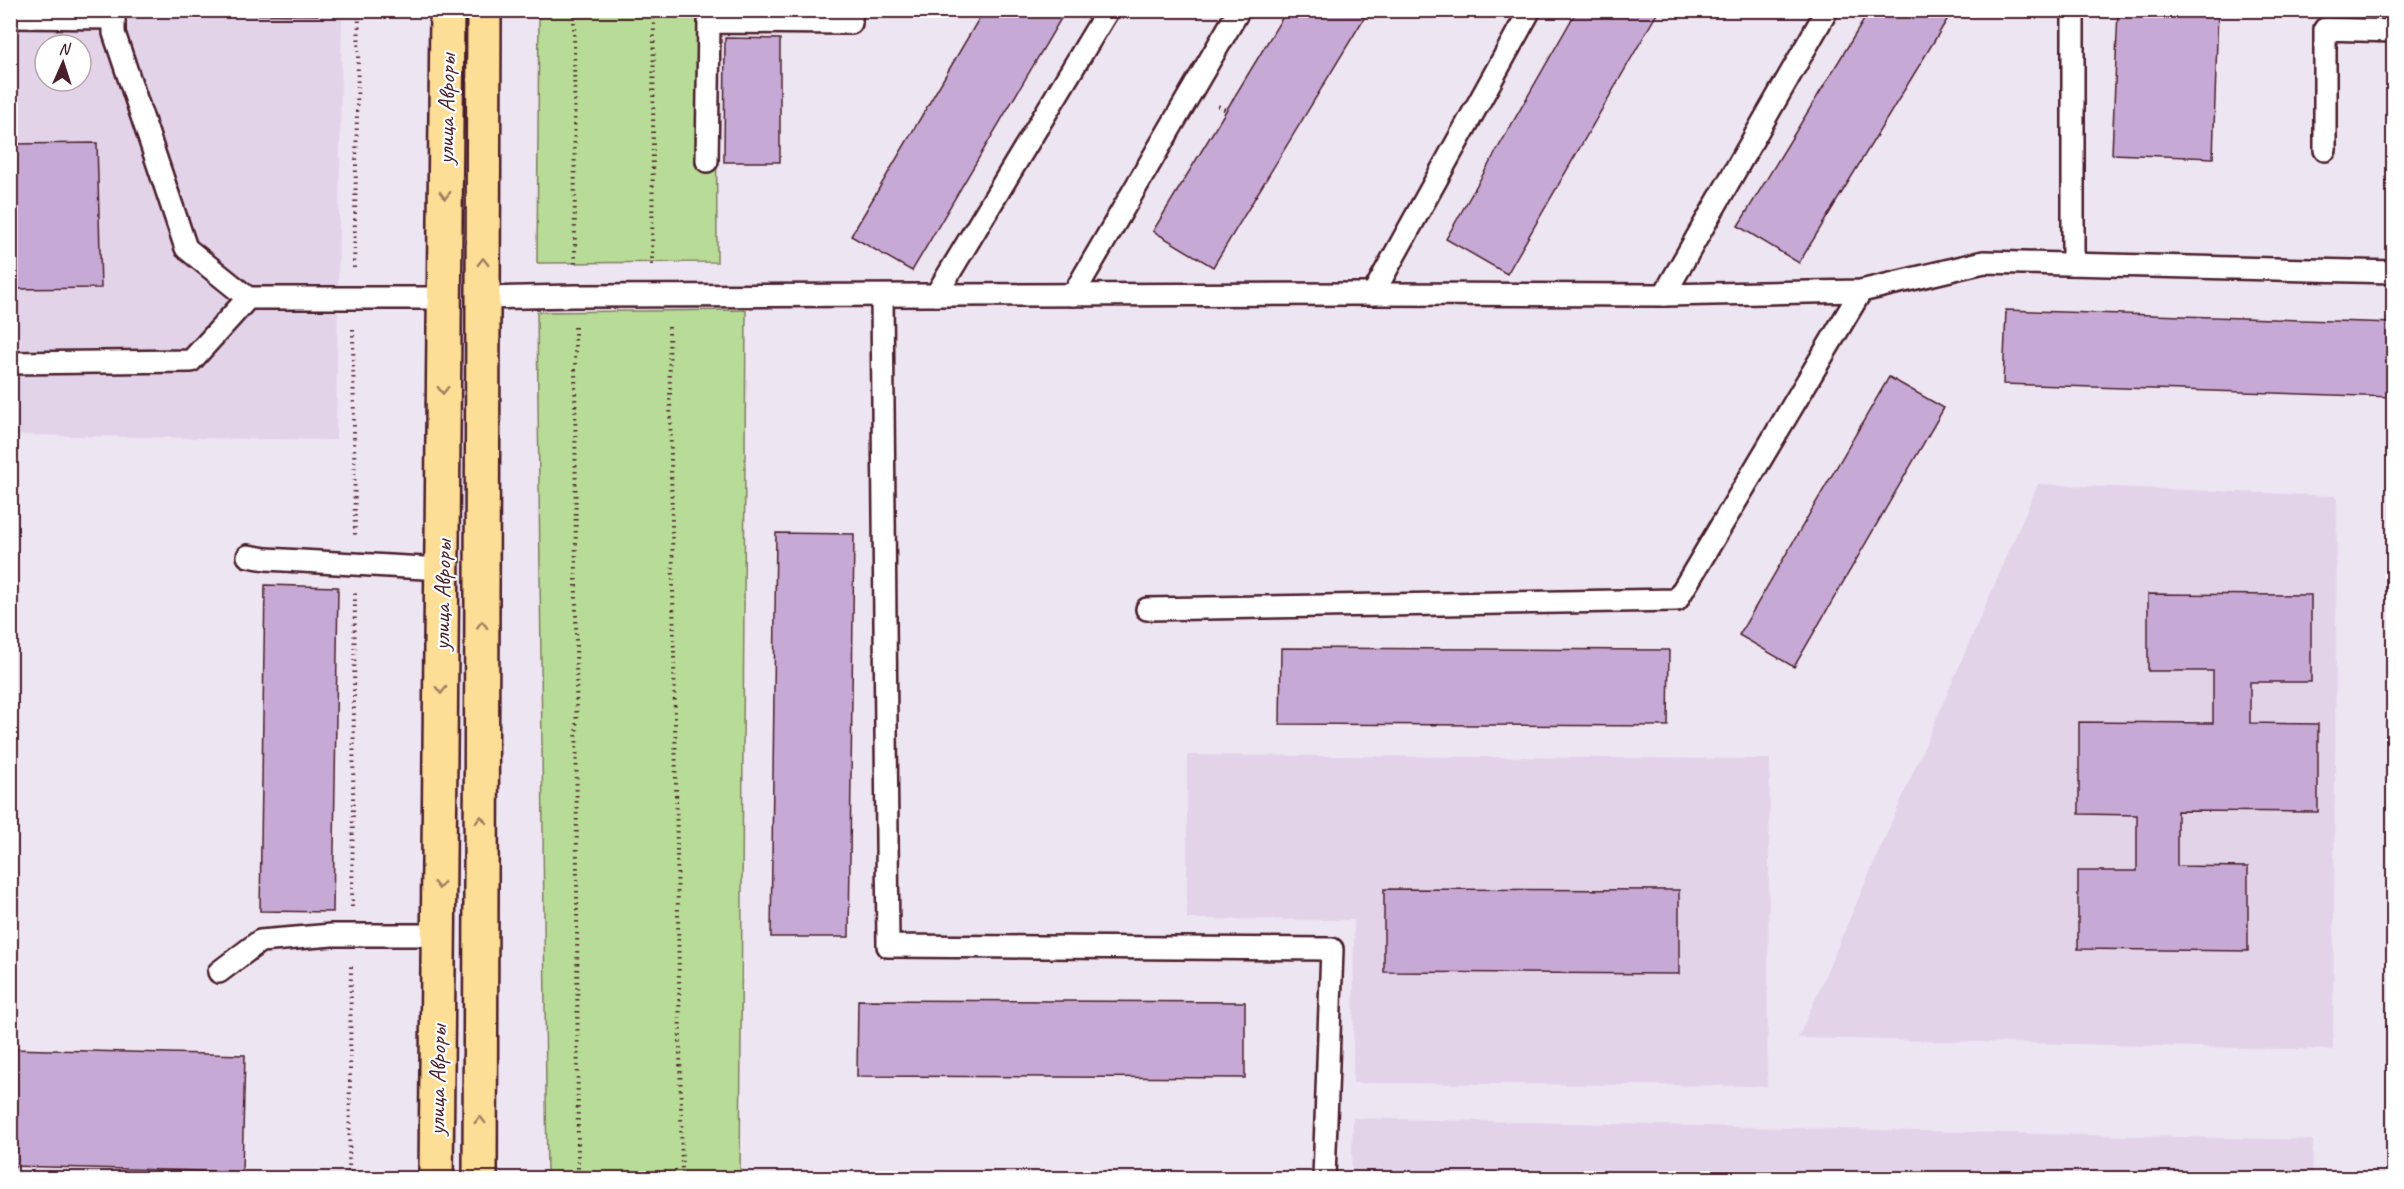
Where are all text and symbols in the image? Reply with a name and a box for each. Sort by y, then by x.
north arrow [33,33,93,93]
text: N [58,39,72,59]
street label: улица Авроры [430,51,462,167]
one-way arrow [439,190,451,199]
one-way arrow [477,258,489,267]
one-way arrow [437,385,450,394]
street label: улица Авроры [426,537,458,653]
one-way arrow [476,621,488,630]
one-way arrow [435,685,447,694]
one-way arrow [475,816,487,825]
one-way arrow [433,880,445,889]
street label: улица Авроры [421,1022,453,1138]
one-way arrow [474,1116,486,1125]

